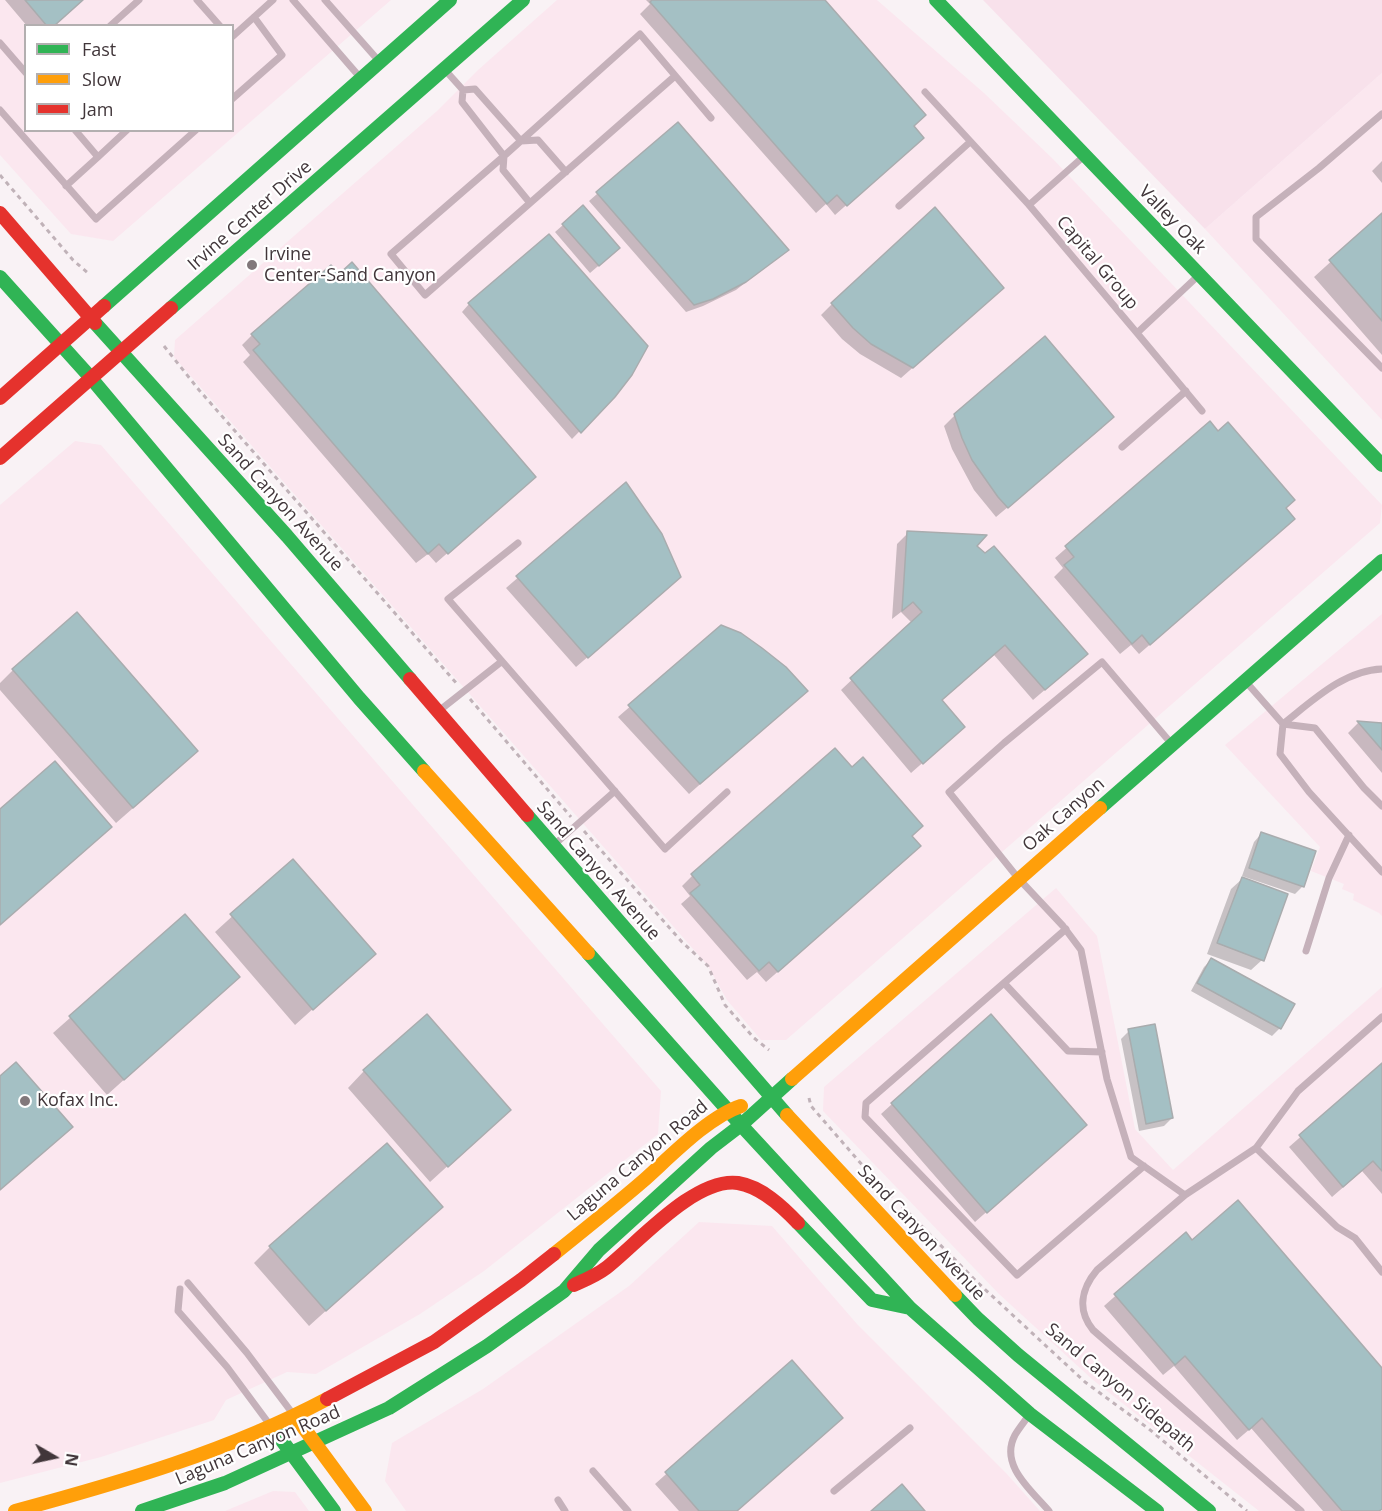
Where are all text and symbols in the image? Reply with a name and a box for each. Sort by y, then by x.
legend [24,24,234,132]
text: Fast [82,37,116,61]
text: Slow [82,67,121,91]
text: Jam [82,97,114,121]
street label: Irvine Center Drive [184,156,316,276]
street label: Valley Oak [1134,181,1210,259]
street label: Capital Group [1051,212,1143,314]
place label: Irvine Center-Sand Canyon [264,244,436,286]
marker: Irvine Center-Sand Canyon [245,258,259,272]
street label: Sand Canyon Avenue [213,430,347,576]
street label: Oak Canyon [1019,774,1109,856]
street label: Sand Canyon Avenue [532,797,664,945]
place label: Kofax Inc. [37,1090,118,1112]
marker: Kofax Inc. [18,1094,32,1108]
street label: Laguna Canyon Road [563,1096,713,1226]
street label: Sand Canyon Avenue [853,1161,989,1305]
street label: Sand Canyon Sidepath [1041,1319,1199,1457]
street label: Laguna Canyon Road [172,1402,344,1490]
north arrow [24,1427,84,1487]
text: N [60,1452,84,1468]

